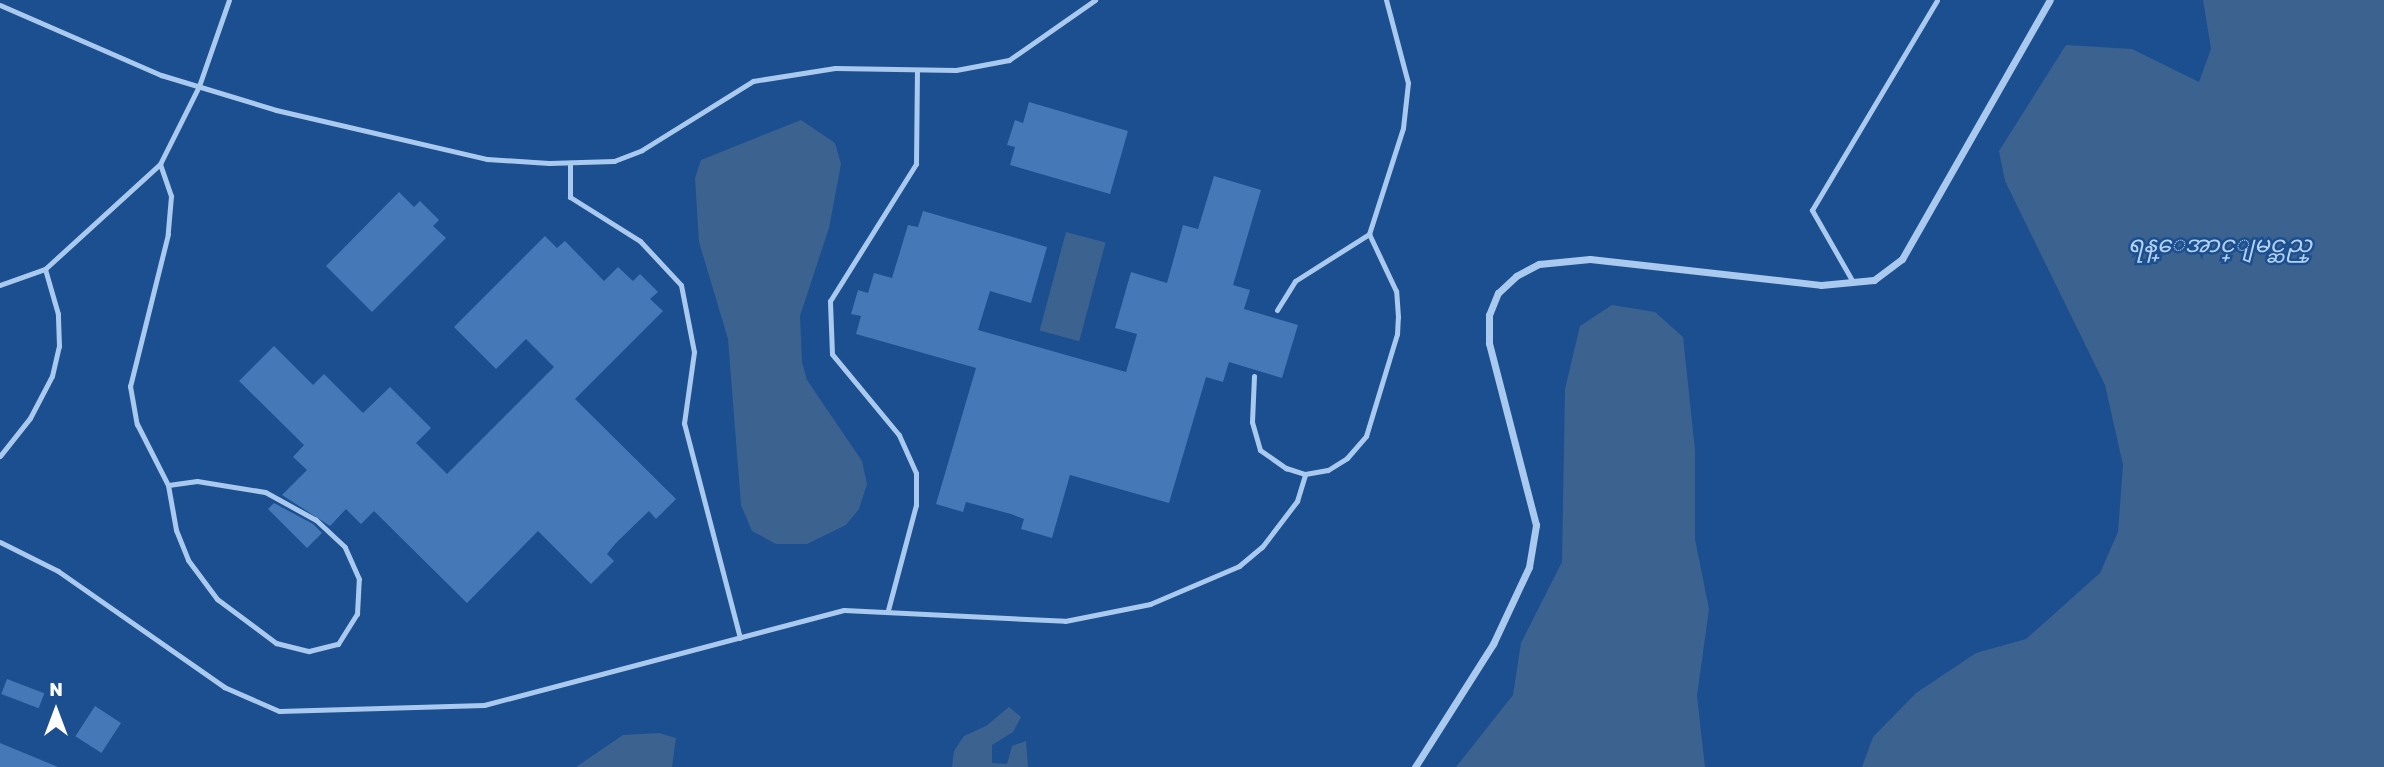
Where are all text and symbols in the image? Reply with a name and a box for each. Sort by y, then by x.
water label: ရန္ေအာင္ျမင္ဆည္ [2128,230,2312,258]
north arrow [21,676,91,746]
text: N [49,678,63,701]

